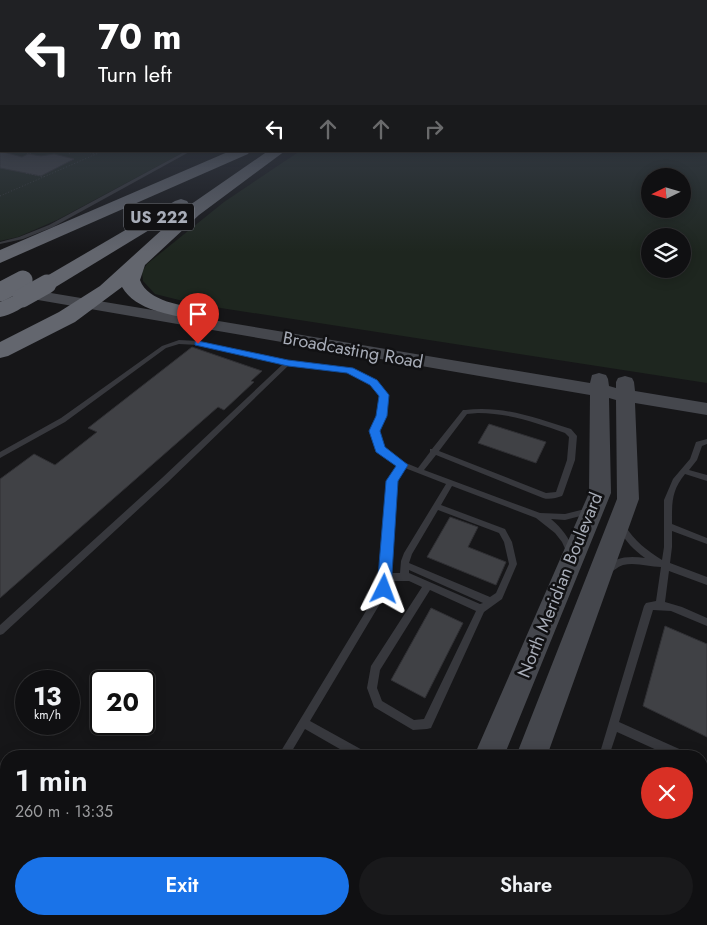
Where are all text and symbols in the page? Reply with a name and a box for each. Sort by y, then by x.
text: 70 m [98,12,181,62]
icon: left [15,20,80,85]
text: Turn left [98,58,172,90]
icon: left [261,115,289,143]
icon: ahead [314,115,342,143]
icon: ahead [367,115,395,143]
icon: right [420,115,448,143]
north arrow [641,168,691,218]
map controls [641,168,691,278]
road number: US 222 [124,203,194,230]
button: layers [641,228,691,278]
pin [177,293,219,344]
icon: arrive [184,300,212,328]
street label: Broadcasting Road [281,325,425,375]
street label: North Meridian Boulevard [511,488,609,682]
position arrow [357,562,409,614]
speed limit sign: 20 [90,670,155,735]
text: 13 [33,678,62,714]
text: km/h [34,706,61,724]
text: 1 min [15,759,88,802]
button: close [641,767,693,819]
text: 260 m · 13:35 [15,800,113,823]
button: Exit [15,857,349,915]
button: Share [359,857,693,915]

